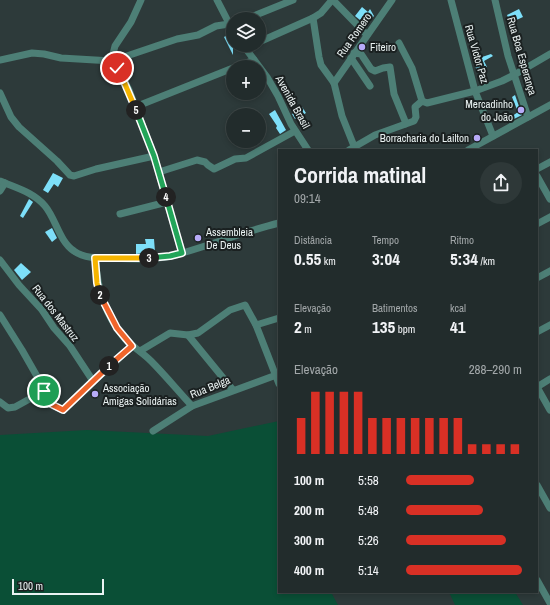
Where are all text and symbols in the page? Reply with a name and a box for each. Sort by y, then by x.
street label: Rua Romero [334,10,374,60]
map controls [226,12,266,148]
button: layers [226,12,266,52]
street label: Rua Boa Esperança [504,15,540,97]
street label: Rua Victor Paz [462,23,492,85]
place label: Fiteiro [370,40,396,54]
marker: Fiteiro [357,42,367,52]
pin [100,51,134,85]
icon: check [106,57,128,79]
button: + [226,60,266,100]
street label: Avenida Brasil [272,72,313,131]
place label: Mercadinho do João [465,97,513,124]
pin: 5 [126,100,146,120]
text: 5 [133,103,139,117]
marker: Mercadinho do João [516,105,526,115]
button: − [226,108,266,148]
place label: Borracharia do Lailton [380,131,469,145]
marker: Borracharia do Lailton [472,133,482,143]
text: Corrida matinal [294,160,426,190]
button: share [480,162,522,204]
pin: 4 [156,187,176,207]
text: 4 [163,190,169,204]
text: 09:14 [294,190,321,207]
place label: Assembleia De Deus [205,225,253,252]
marker: Assembleia De Deus [193,233,203,243]
text: Distância [294,233,332,247]
text: Tempo [372,233,399,247]
text: Ritmo [450,233,474,247]
text: 0.55 [294,247,321,270]
text: 3:04 [372,247,400,270]
text: 5:34 [450,247,478,270]
pin: 3 [139,248,159,268]
text: 3 [146,251,152,265]
text: km [321,254,336,268]
text: /km [478,254,495,268]
street label: Rua dos Mastruz [29,282,83,345]
pin: 2 [90,285,110,305]
text: 2 [97,288,103,302]
text: Elevação [294,301,331,315]
text: Batimentos [372,301,418,315]
text: kcal [450,301,466,315]
text: 2 [294,315,302,338]
text: 135 [372,315,395,338]
text: 41 [450,315,466,338]
text: m [302,322,312,336]
text: bpm [395,322,415,336]
pin: 1 [99,356,119,376]
text: 1 [106,359,112,373]
text: Elevação [294,361,338,378]
text: 288–290 m [469,361,522,378]
street label: Rua Belga [188,373,232,401]
pin [27,374,61,408]
icon: arrive [33,380,55,402]
place label: Associação Amigas Solidárias [102,381,177,408]
marker: Associação Amigas Solidárias [90,389,100,399]
text: 100 m [294,472,324,489]
text: 5:58 [358,472,379,489]
text: 200 m [294,502,324,519]
text: 5:48 [358,502,379,519]
text: 300 m [294,532,324,549]
text: 5:26 [358,532,379,549]
text: 400 m [294,562,324,579]
text: 5:14 [358,562,379,579]
scale bar [12,577,104,596]
text: 100 m [18,579,43,593]

